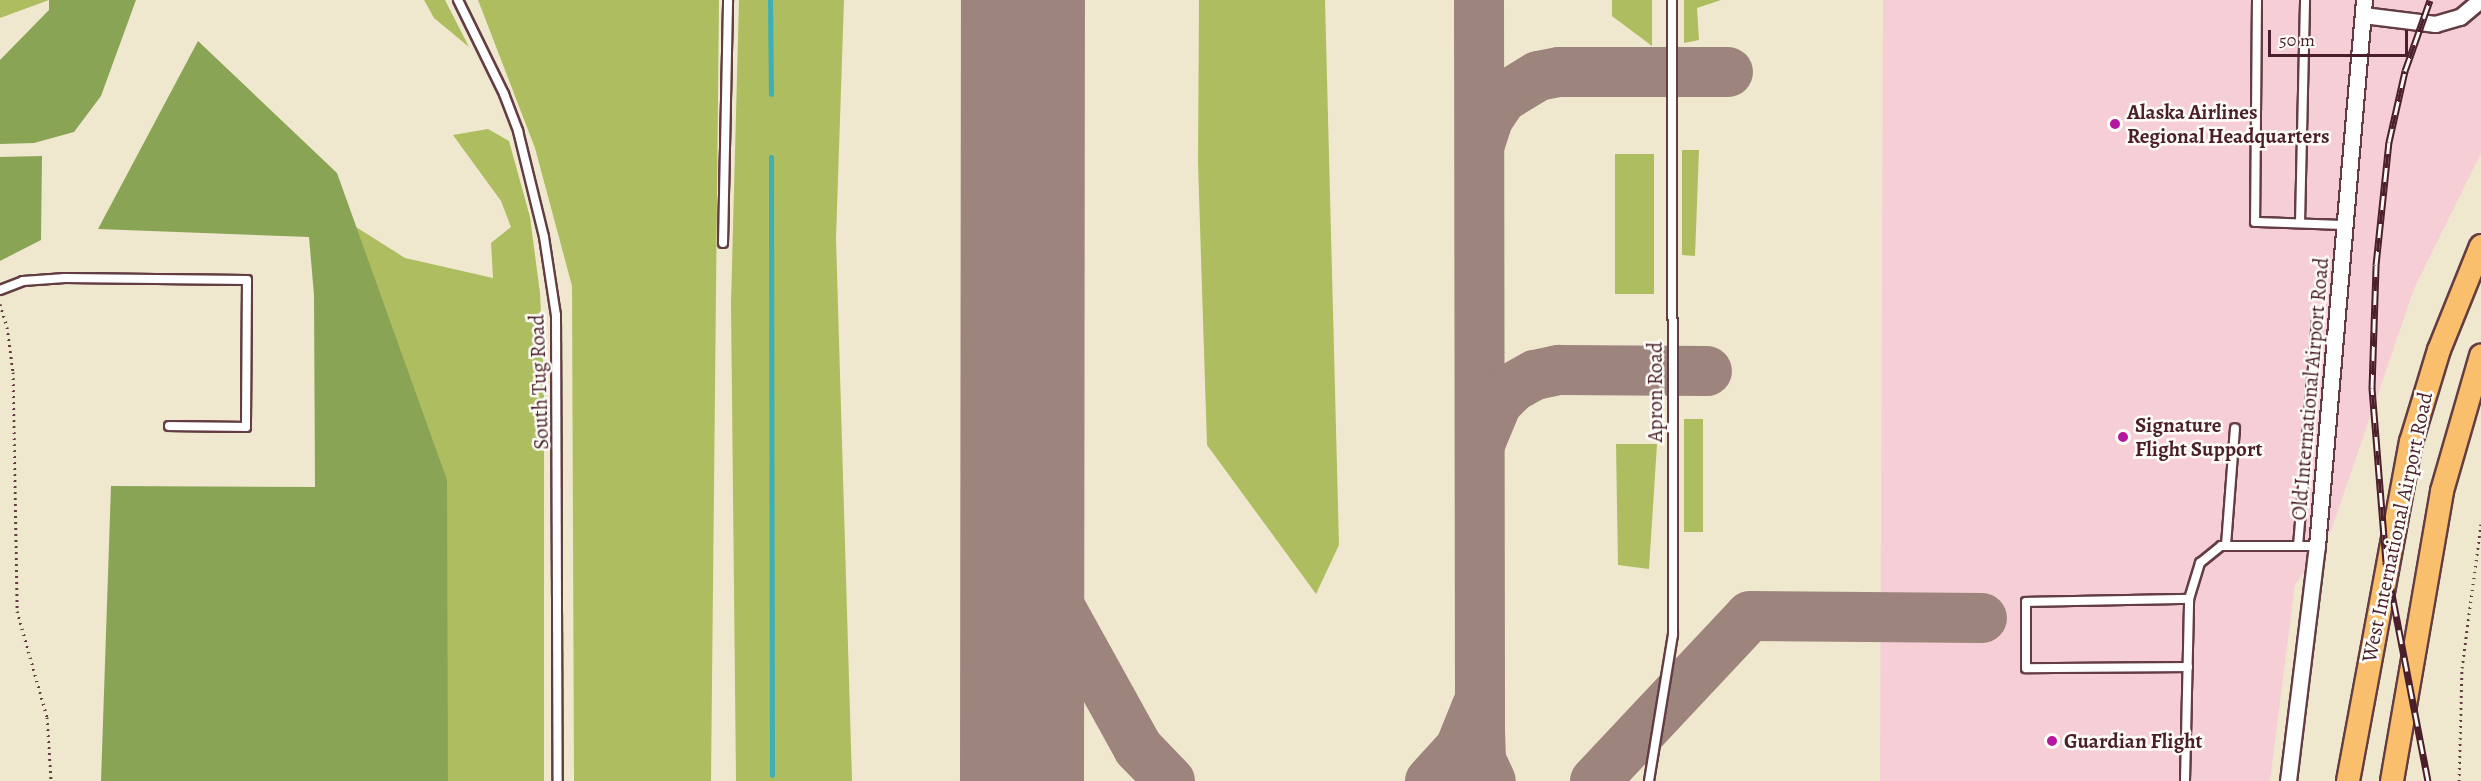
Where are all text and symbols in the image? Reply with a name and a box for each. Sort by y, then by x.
scale bar [2271,18,2410,56]
text: 50 m [2279,28,2315,52]
place label: Alaska Airlines Regional Headquarters [2127,99,2329,149]
marker: Alaska Airlines Regional Headquarters [2108,117,2122,131]
street label: Old International Airport Road [2286,257,2334,521]
street label: South Tug Road [524,314,554,450]
street label: Apron Road [1642,342,1668,442]
street label: West International Airport Road [2356,390,2438,664]
place label: Signature Flight Support [2135,412,2263,462]
marker: Signature Flight Support [2116,430,2130,444]
place label: Guardian Flight [2064,728,2203,754]
marker: Guardian Flight [2045,734,2059,748]

